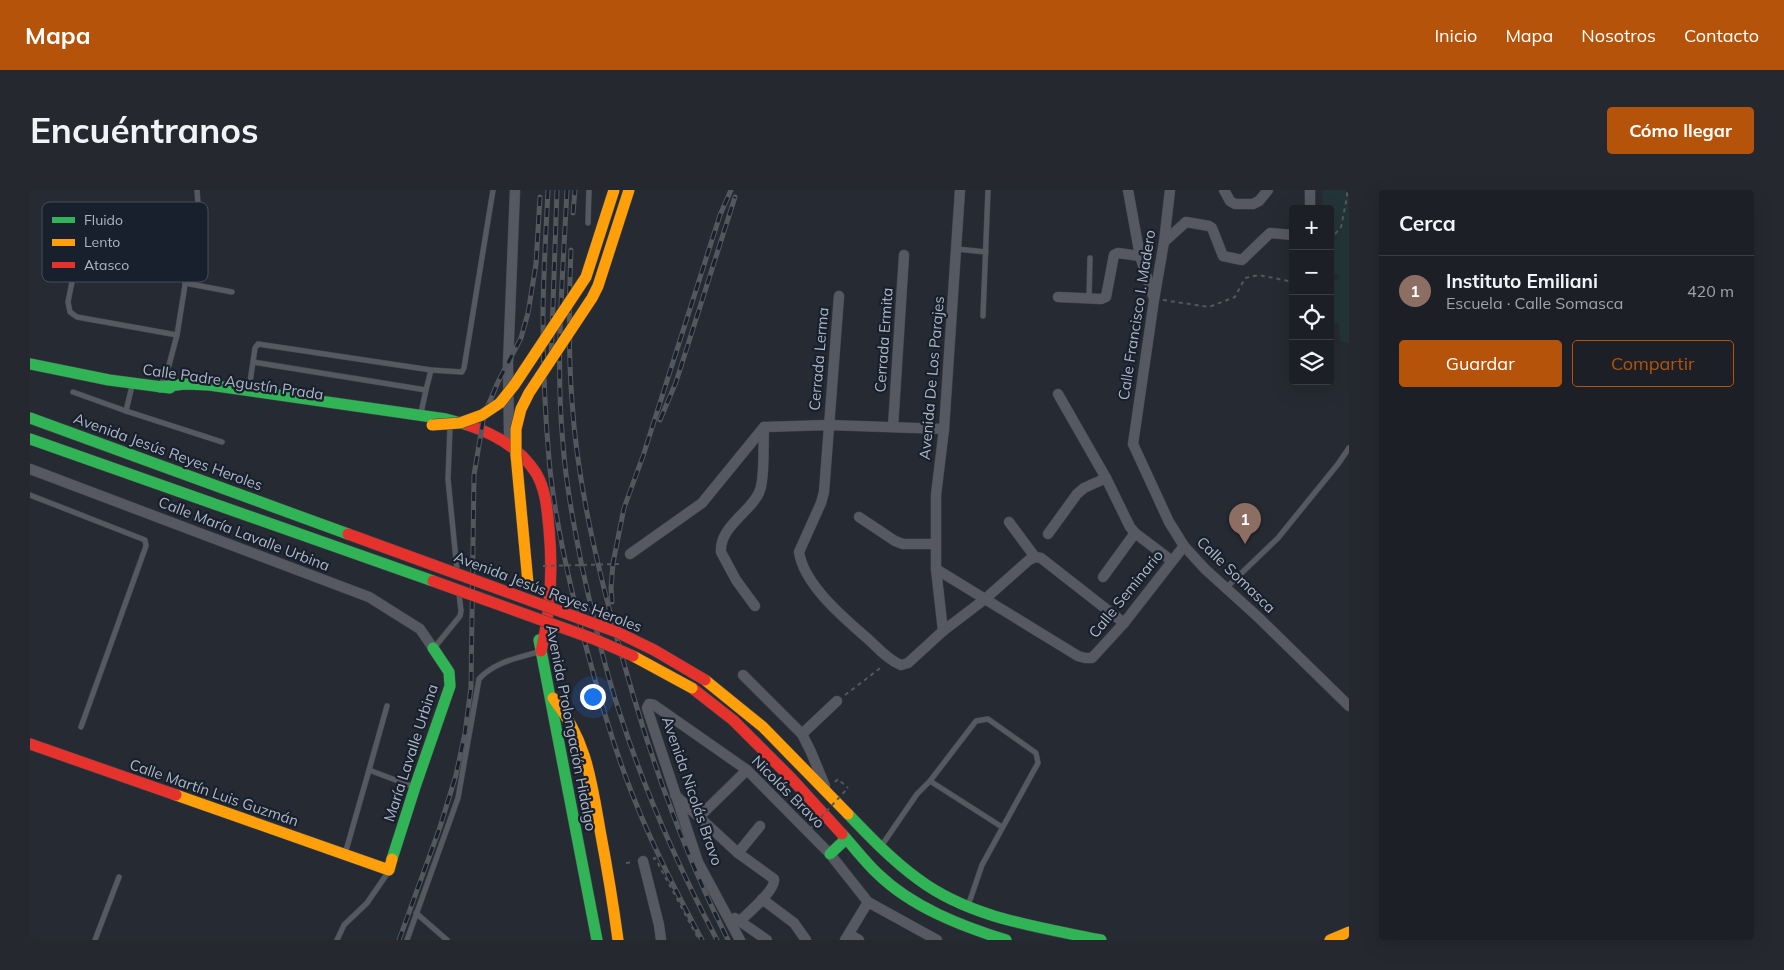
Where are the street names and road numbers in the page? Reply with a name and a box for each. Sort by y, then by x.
street label: Calle Francisco I. Madero [1114,228,1159,401]
street label: Cerrada Ermita [870,287,897,393]
street label: Avenida De Los Parajes [915,295,948,461]
street label: Cerrada Lerma [805,307,832,411]
street label: Calle Padre Agustín Prada [141,359,325,404]
street label: Avenida Jesús Reyes Heroles [71,408,265,495]
street label: Calle María Lavalle Urbina [156,492,333,575]
street label: Calle Somasca [1193,532,1280,617]
street label: Calle Seminario [1084,546,1167,642]
street label: Avenida Jesús Reyes Heroles [451,547,645,636]
street label: Avenida Prolongación Hidalgo [542,623,601,833]
street label: María Lavalle Urbina [379,682,442,824]
street label: Avenida Nicolás Bravo [658,714,727,868]
street label: Nicolás Bravo [748,751,829,832]
street label: Calle Martín Luis Guzmán [127,755,301,830]

